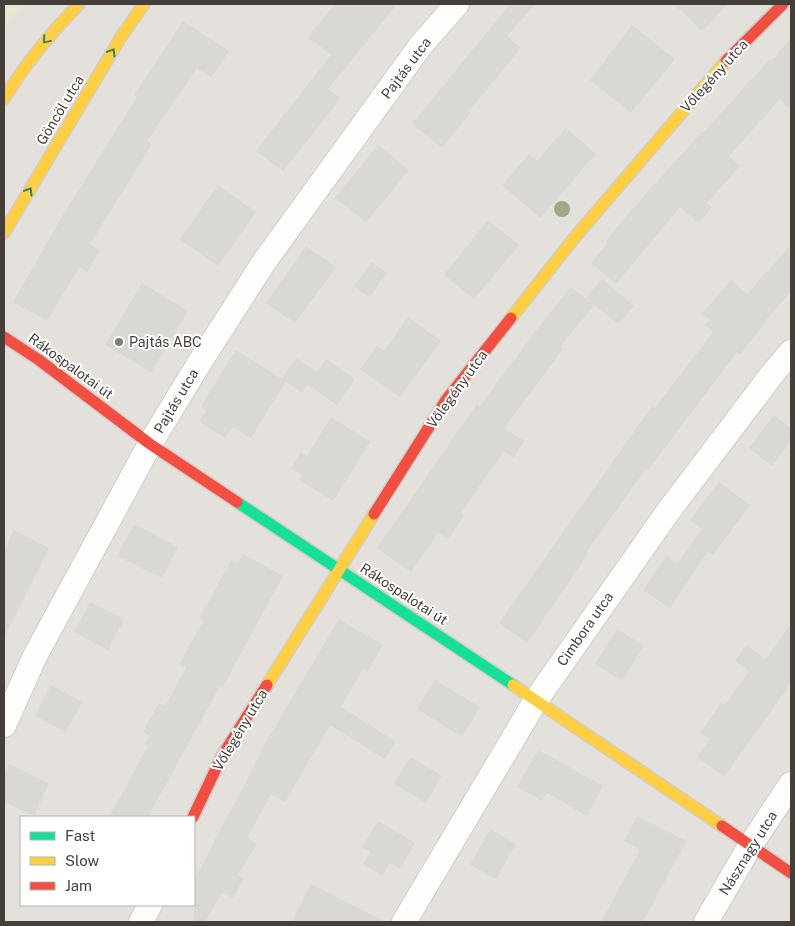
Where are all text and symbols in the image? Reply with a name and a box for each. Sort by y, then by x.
one-way arrow [44,34,52,43]
street label: Pajtás utca [378,34,434,102]
street label: Vőlegény utca [677,36,751,116]
one-way arrow [106,48,116,57]
street label: Göncöl utca [33,72,87,148]
one-way arrow [22,187,32,196]
street label: Rákospalotai út [26,330,116,402]
place label: Pajtás ABC [129,334,202,350]
marker: Pajtás ABC [113,336,125,348]
street label: Vőlegény utca [423,347,491,431]
street label: Pajtás utca [151,366,201,436]
street label: Rákospalotai út [357,560,451,628]
street label: Cimbora utca [554,589,616,669]
street label: Vőlegény utca [209,686,271,774]
street label: Násznagy utca [716,808,780,898]
legend [20,816,195,906]
text: Fast [65,827,95,844]
text: Slow [65,852,100,869]
text: Jam [65,877,92,894]

